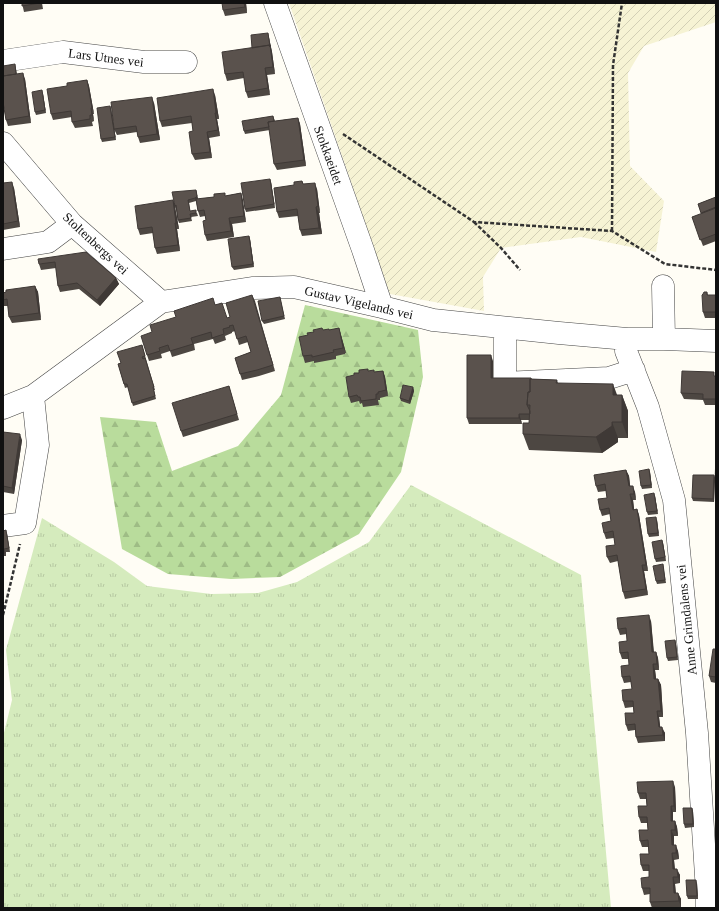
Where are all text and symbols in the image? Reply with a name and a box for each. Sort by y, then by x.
street label: Lars Utnes vei [67,45,145,70]
street label: Stokkaeidet [311,124,346,187]
street label: Stoltenbergs vei [60,209,132,278]
street label: Gustav Vigelands vei [303,283,415,322]
street label: Anne Grimdalens vei [673,563,700,676]

